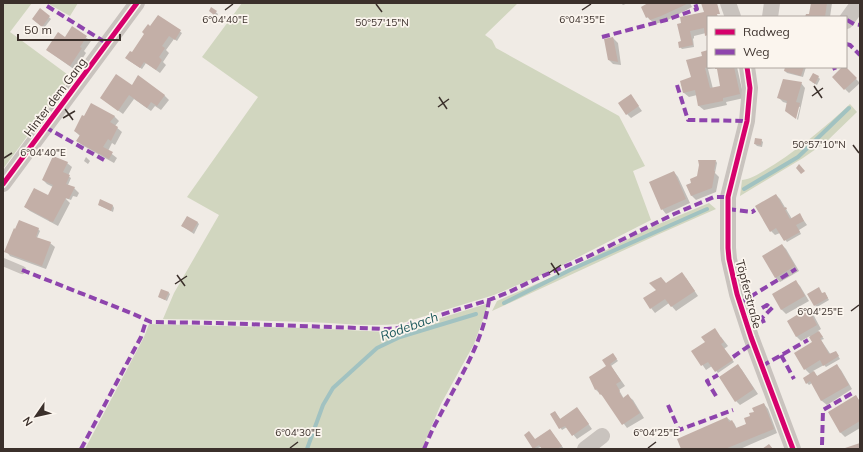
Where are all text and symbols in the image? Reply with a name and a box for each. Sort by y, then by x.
text: 6°04'40"E [202,13,248,26]
text: 6°04'35"E [559,13,605,26]
scale bar [18,16,120,42]
text: 50°57'15"N [355,16,409,29]
legend [707,16,847,68]
text: 50 m [24,22,52,37]
text: Radweg [743,24,790,39]
text: Weg [743,44,769,59]
street label: Hinter dem Gang [20,55,90,139]
text: 50°57'10"N [792,138,846,151]
text: 6°04'40"E [20,146,66,159]
street label: Töpferstraße [733,258,765,330]
text: 6°04'25"E [797,305,843,318]
water label: Rodebach [378,308,440,344]
north arrow [16,396,56,436]
text: N [20,414,36,429]
text: 6°04'30"E [275,426,321,439]
text: 6°04'25"E [633,426,679,439]

